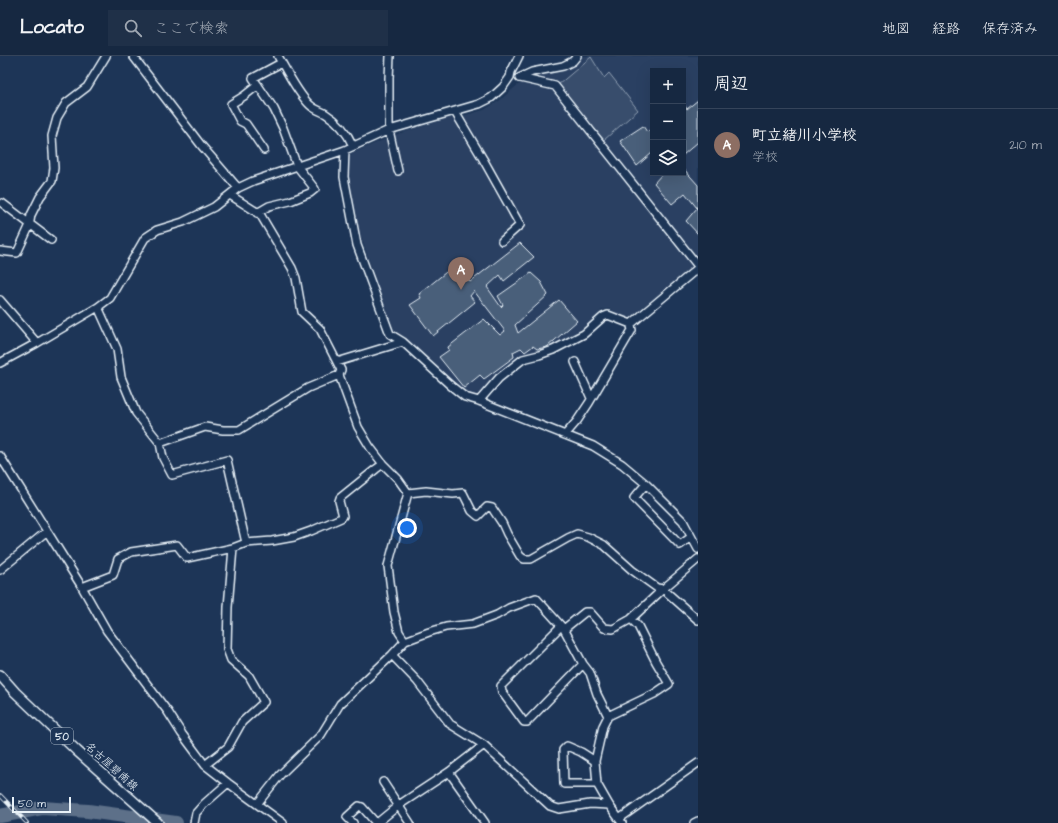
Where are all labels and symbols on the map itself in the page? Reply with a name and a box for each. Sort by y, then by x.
pin: A [448,257,474,290]
your location [397,518,417,538]
road number: 50 [51,728,73,744]
street label: 名古屋碧南線 [82,739,141,794]
scale bar [12,795,71,814]

